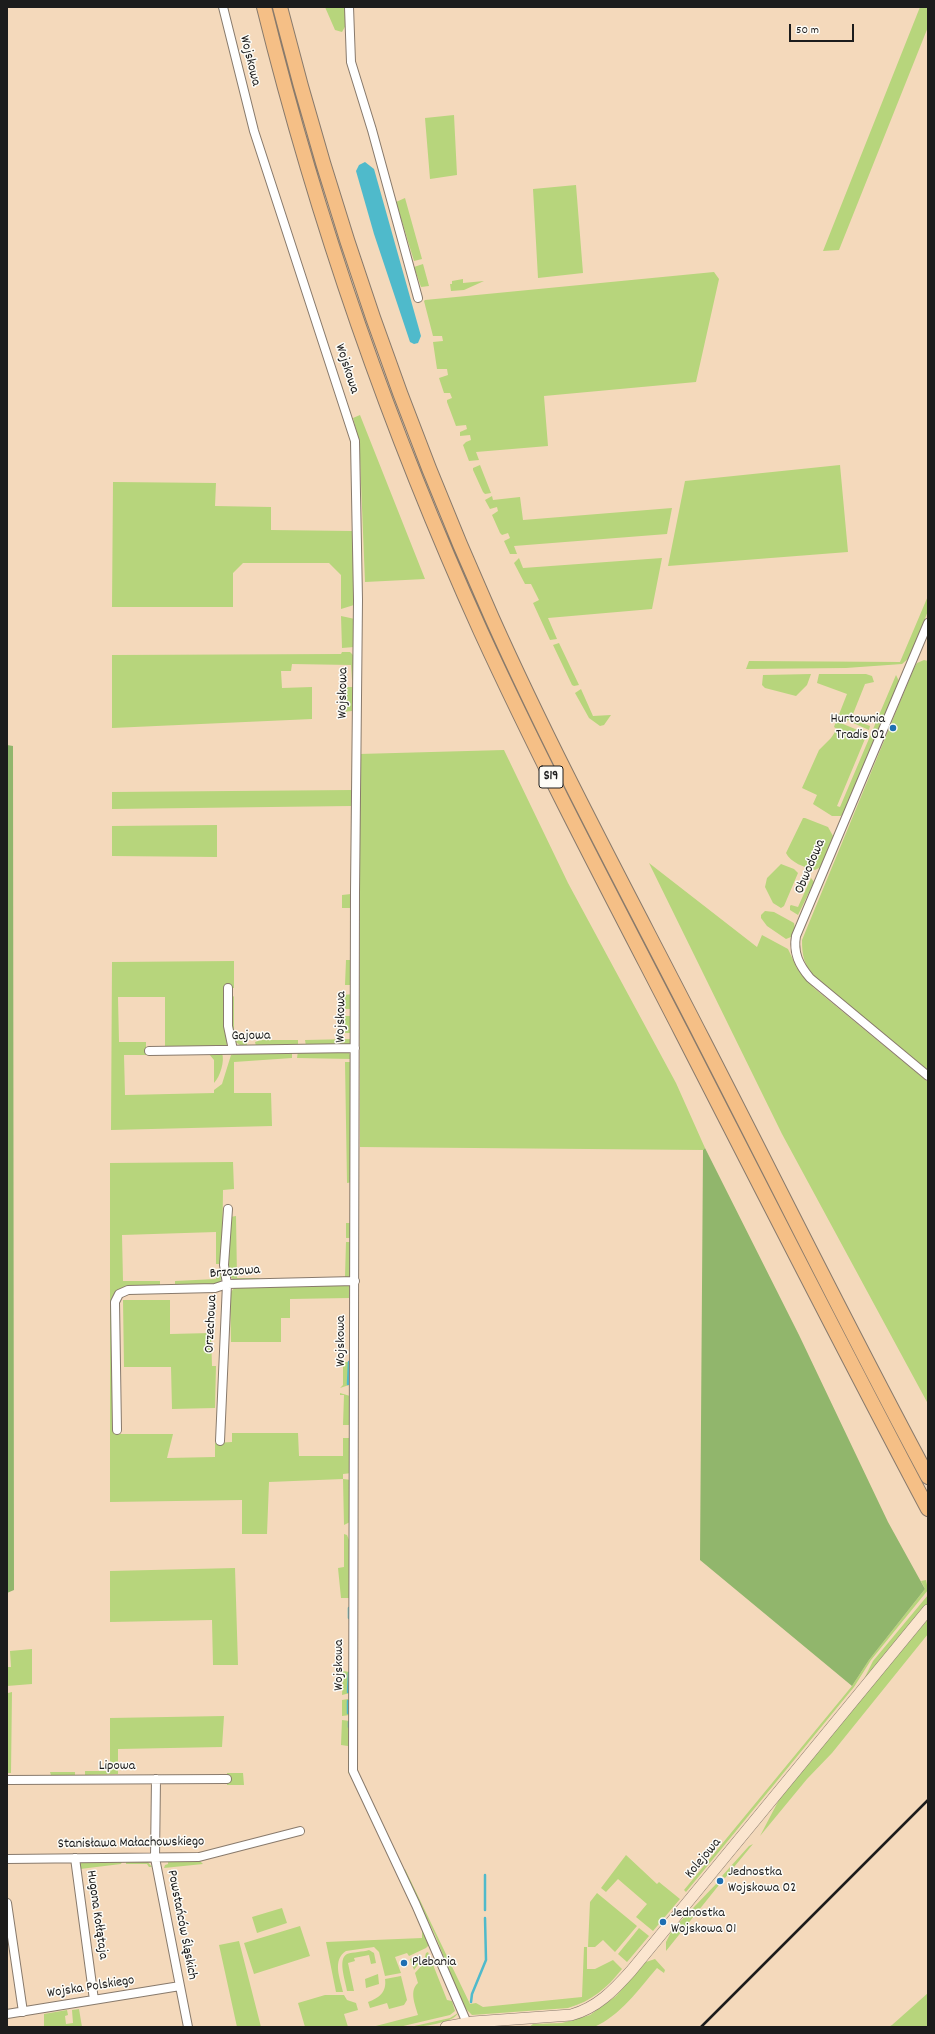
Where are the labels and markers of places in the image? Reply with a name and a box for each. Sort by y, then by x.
place label: Hurtownia Tradis 02 [831,712,885,744]
marker: Hurtownia Tradis 02 [888,723,898,733]
place label: Jednostka Wojskowa 02 [728,1865,796,1898]
marker: Jednostka Wojskowa 02 [715,1876,725,1886]
place label: Jednostka Wojskowa 01 [671,1906,736,1938]
marker: Jednostka Wojskowa 01 [658,1917,668,1927]
place label: Plebania [412,1955,456,1971]
marker: Plebania [399,1958,409,1968]

